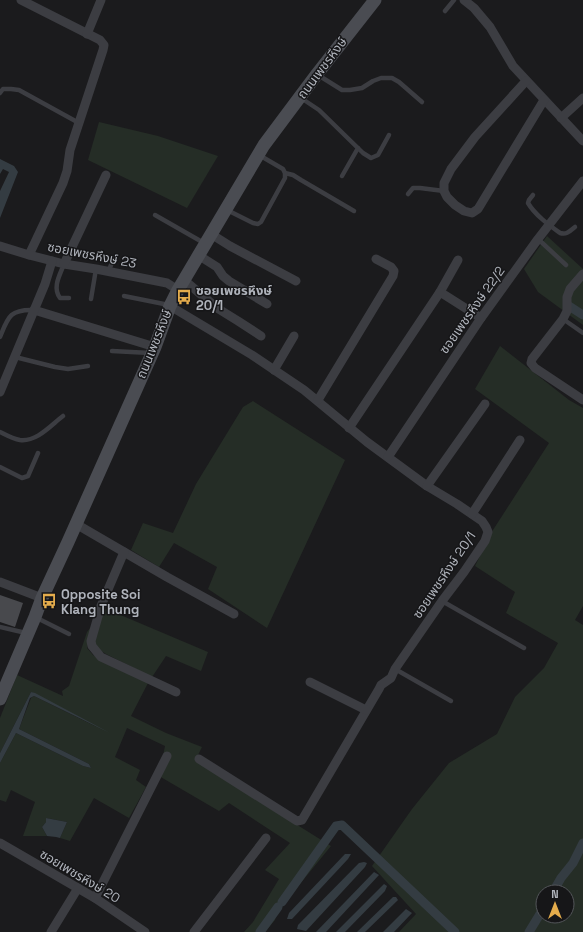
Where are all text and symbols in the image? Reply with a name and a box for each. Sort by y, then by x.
street label: ถนนเพชรหึงษ์ [293,34,351,102]
street label: ซอยเพชรหึงษ์ 23 [46,238,138,272]
street label: ซอยเพชรหึงษ์ 22/2 [435,263,509,357]
place label: ซอยเพชรหึงษ์ 20/1 [196,282,272,314]
bus stop icon: ซอยเพชรหึงษ์ 20/1 [175,288,193,306]
street label: ถนนเพชรหึงษ์ [132,307,176,381]
street label: ซอยเพชรหึงษ์ 20/1 [409,528,479,622]
place label: Opposite Soi Klang Thung [61,586,140,618]
bus stop icon: Opposite Soi Klang Thung [40,592,58,610]
street label: ซอยเพชรหึงษ์ 20 [37,845,123,907]
north arrow [535,884,575,924]
text: N [551,887,559,901]

